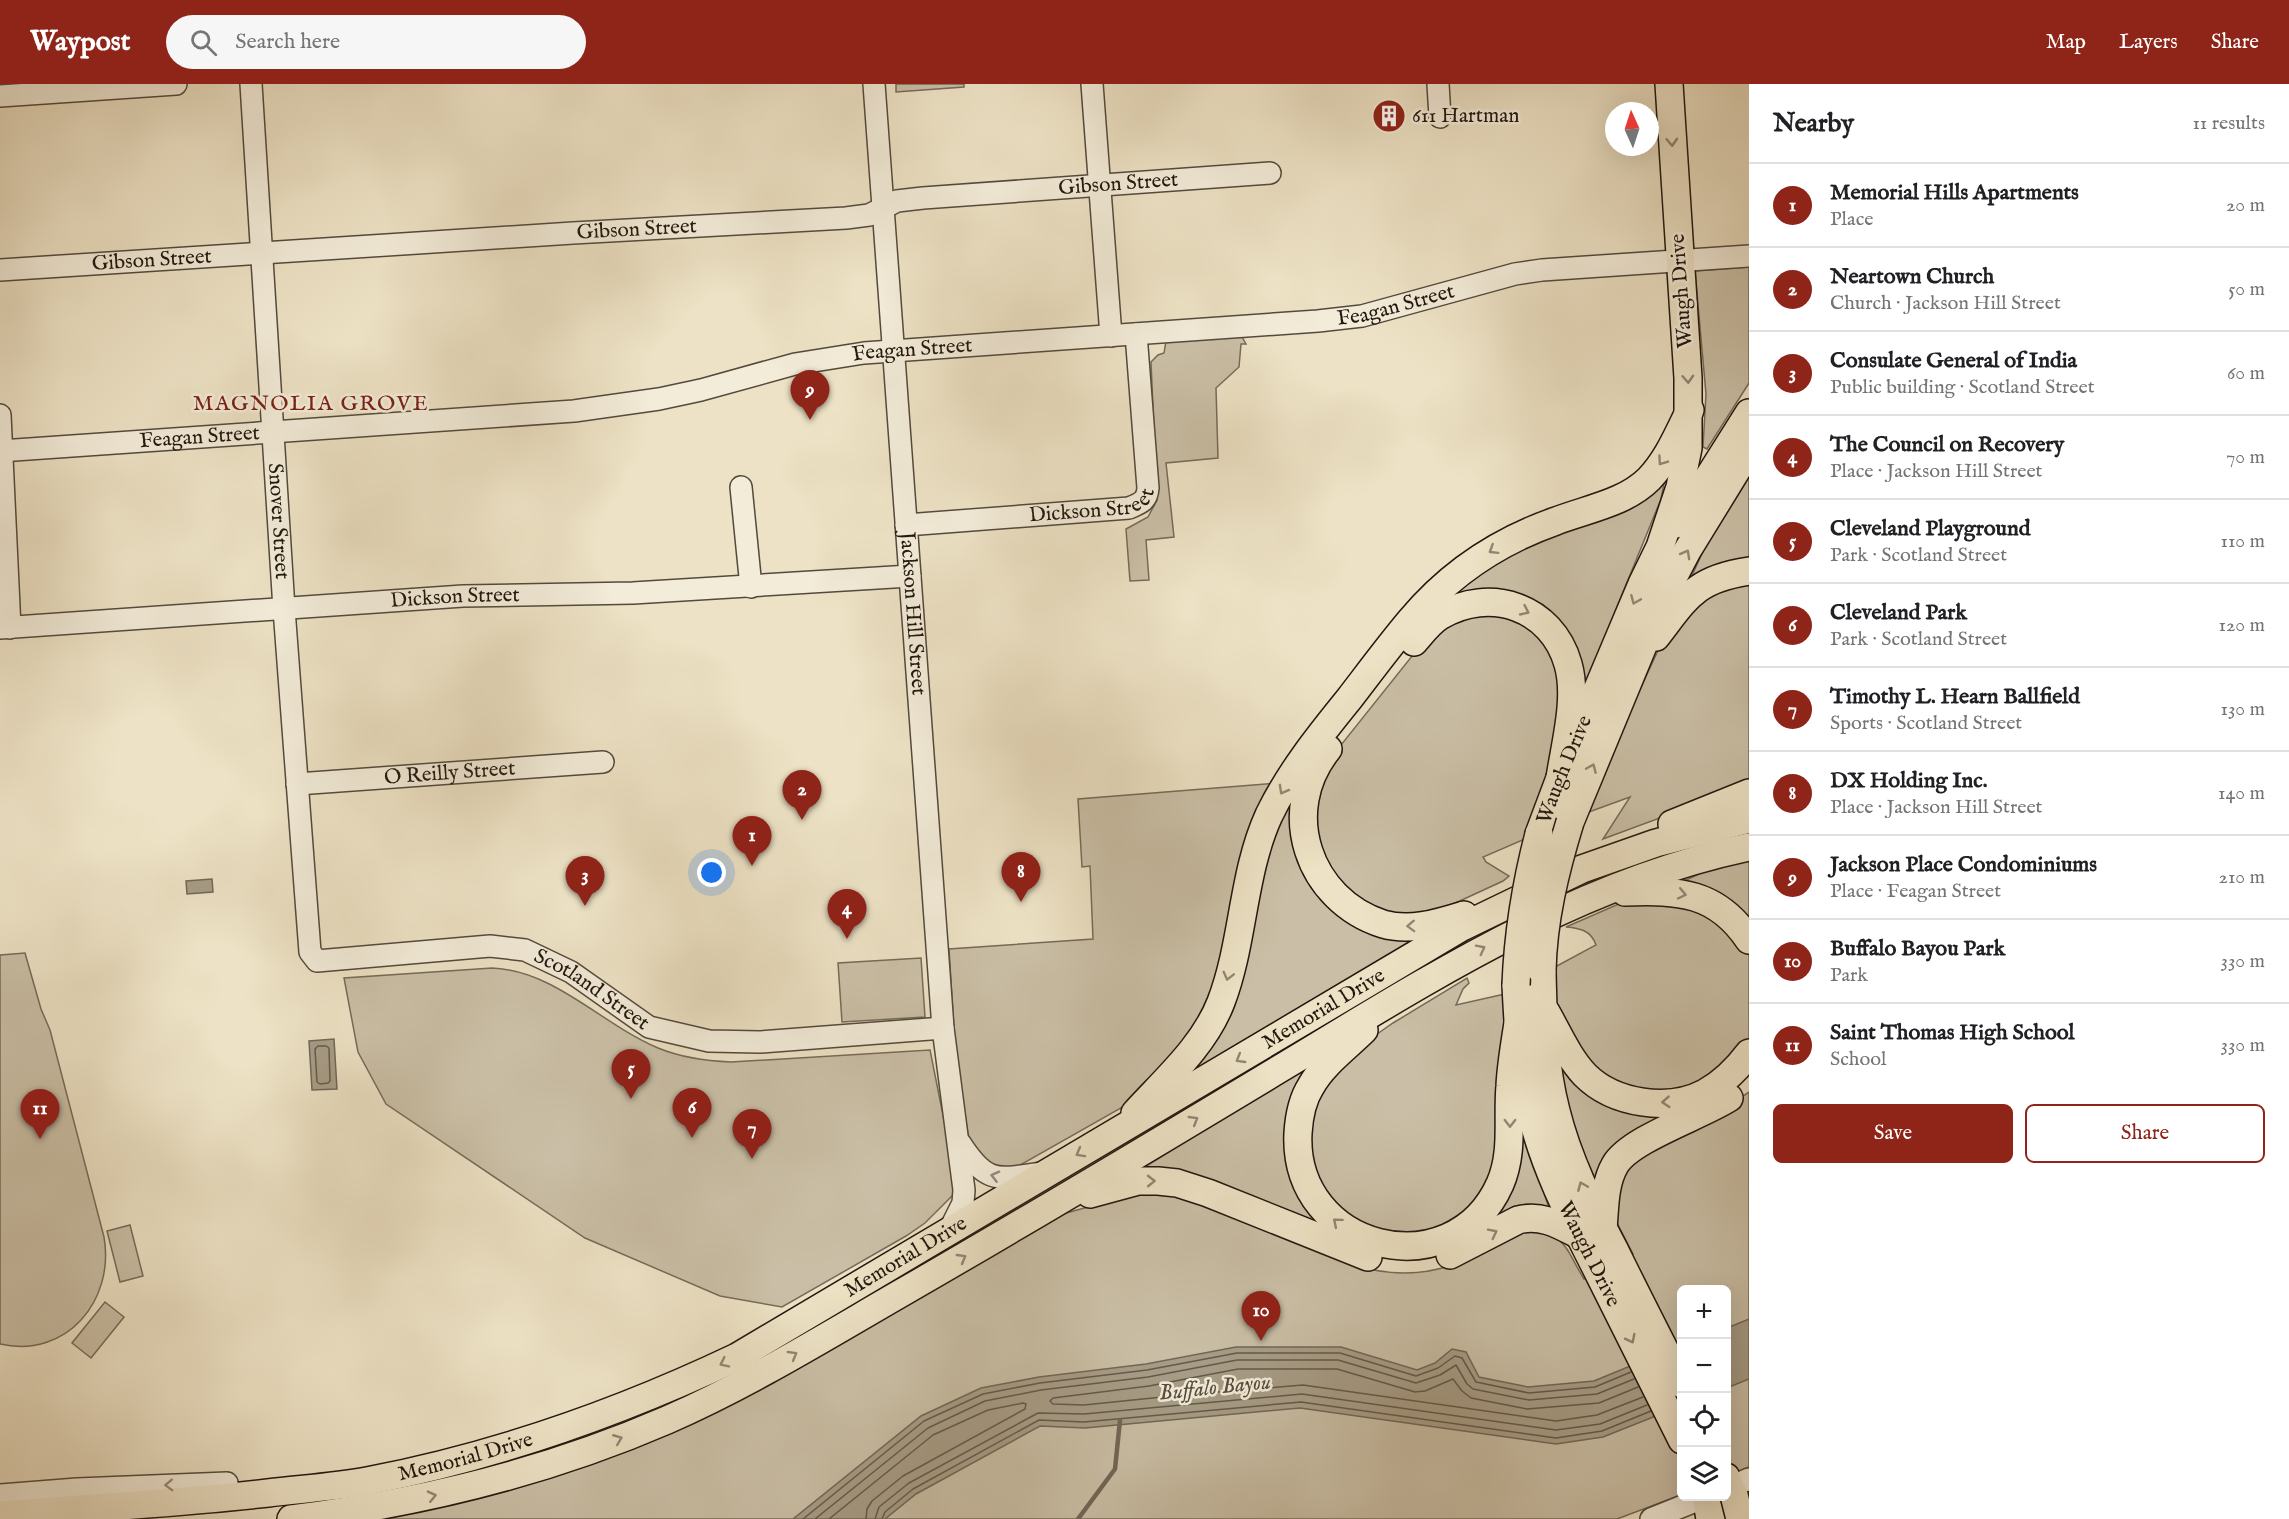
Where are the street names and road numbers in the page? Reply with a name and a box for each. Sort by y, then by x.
street label: Gibson Street [1057,166,1179,202]
street label: Gibson Street [576,213,697,246]
street label: Waugh Drive [1665,232,1699,349]
street label: Gibson Street [91,243,212,278]
street label: Feagan Street [1335,278,1457,332]
street label: Feagan Street [850,332,973,368]
street label: Feagan Street [139,419,261,455]
street label: Snover Street [261,462,296,580]
street label: Dickson Street [1028,486,1161,529]
street label: Jackson Hill Street [893,529,932,696]
street label: Dickson Street [389,582,520,614]
street label: Waugh Drive [1530,711,1599,828]
street label: O Reilly Street [383,755,516,791]
street label: Scotland Street [530,943,655,1037]
street label: Memorial Drive [1257,962,1390,1056]
street label: Waugh Drive [1551,1197,1627,1312]
street label: Memorial Drive [839,1210,972,1304]
street label: Memorial Drive [396,1426,537,1488]

